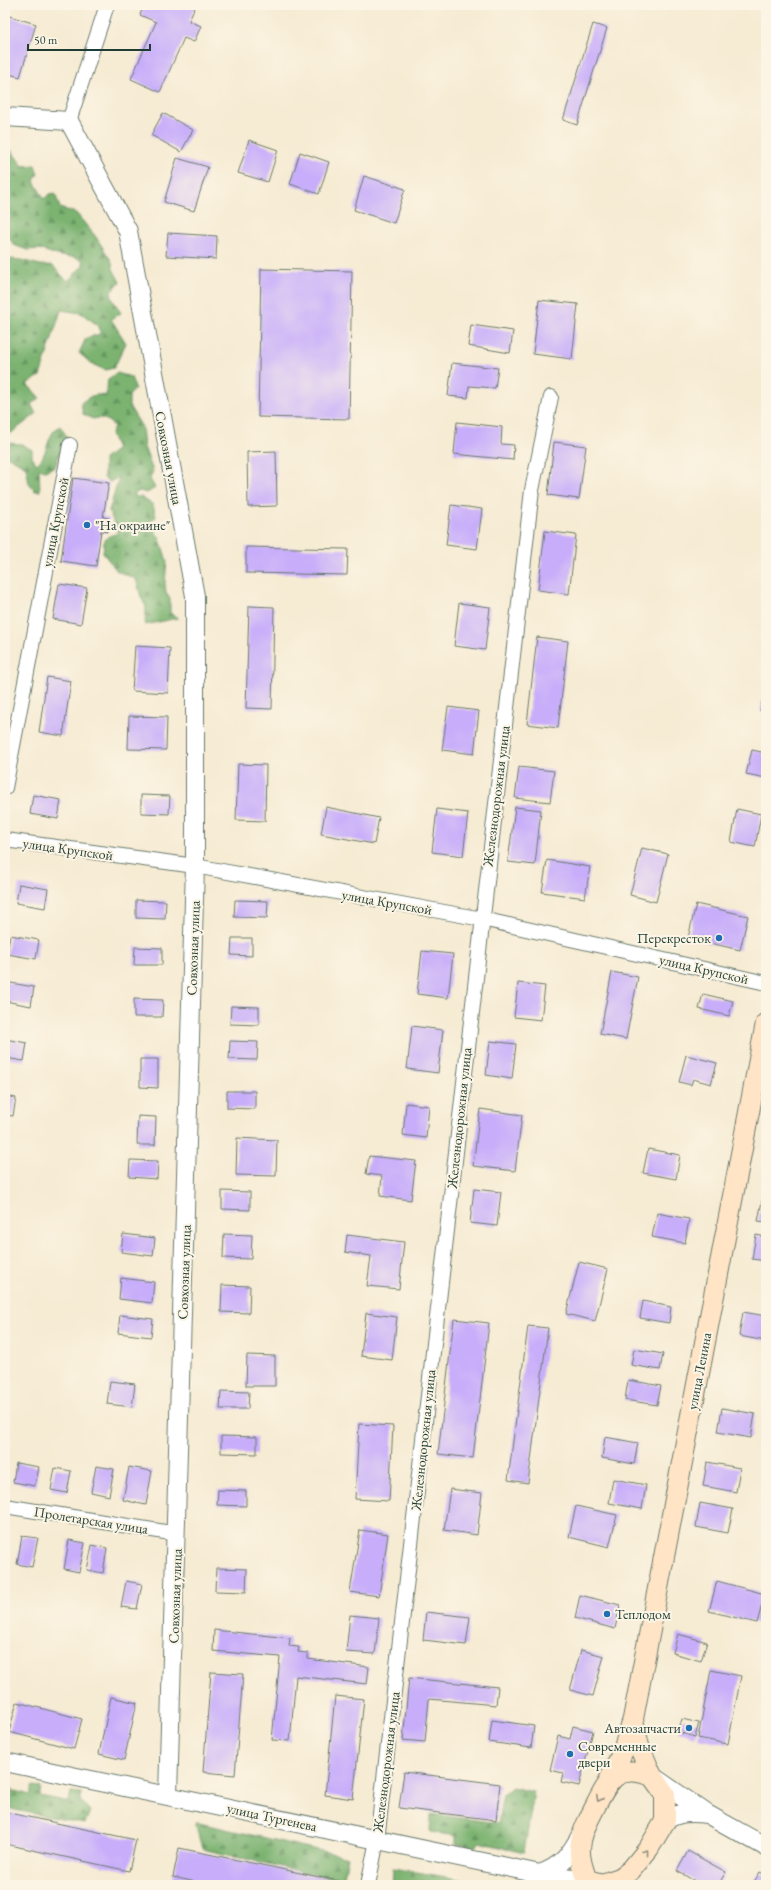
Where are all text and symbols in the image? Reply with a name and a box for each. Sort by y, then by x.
scale bar [28,26,150,52]
text: 50 m [34,32,58,48]
street label: Совхозная улица [151,410,187,507]
street label: улица Крупской [37,475,73,568]
place label: "На окраине" [95,516,170,534]
marker: "На окраине" [82,520,92,530]
street label: Железнодорожная улица [478,724,514,869]
street label: улица Крупской [22,834,115,864]
street label: улица Крупской [341,885,434,919]
street label: Совхозная улица [182,900,204,996]
place label: Перекресток [637,929,711,947]
marker: Перекресток [714,933,724,943]
street label: улица Крупской [658,950,751,988]
street label: Железнодорожная улица [443,1046,475,1191]
street label: Совхозная улица [173,1224,195,1320]
street label: улица Ленина [683,1330,715,1411]
street label: Железнодорожная улица [407,1368,439,1513]
street label: Пролетарская улица [33,1502,150,1538]
street label: Совхозная улица [164,1548,186,1644]
place label: Теплодом [615,1605,671,1623]
marker: Теплодом [602,1609,612,1619]
street label: Железнодорожная улица [368,1690,404,1835]
place label: Автозапчасти [603,1719,682,1737]
marker: Автозапчасти [684,1723,694,1733]
place label: Современные двери [578,1737,657,1771]
marker: Современные двери [565,1749,575,1759]
one-way arrow [597,1795,604,1802]
street label: улица Тургенева [225,1799,319,1835]
one-way arrow [641,1850,648,1857]

